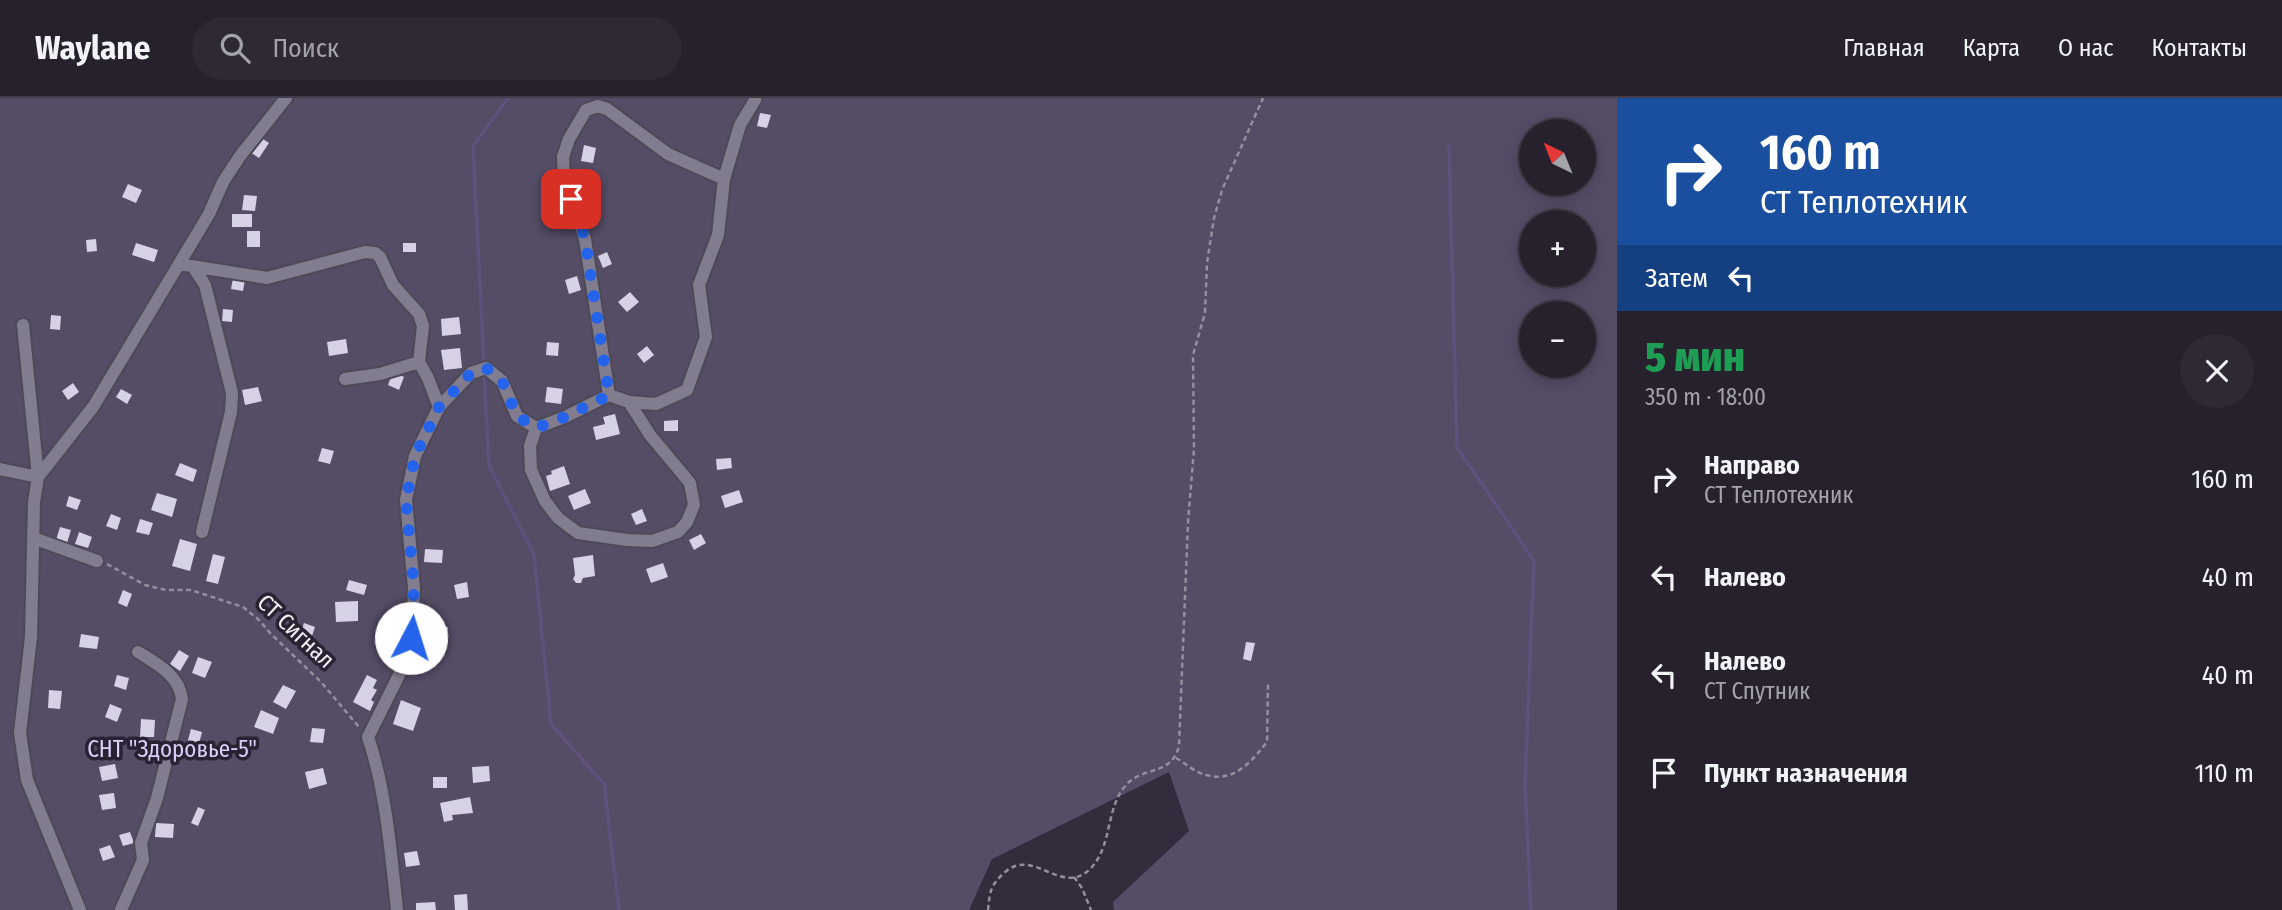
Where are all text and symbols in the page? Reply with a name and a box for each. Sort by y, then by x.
search box [192,17,682,80]
text: Waylane [35,28,150,68]
icon: search [216,29,254,67]
text: Поиск [272,33,339,64]
text: Главная [1843,34,1925,62]
text: Карта [1963,34,2020,62]
text: О нас [2058,34,2113,62]
text: Контакты [2151,34,2247,62]
north arrow [1519,119,1596,196]
map controls [1519,119,1596,378]
text: 160 m [1760,123,1881,182]
icon: right [1645,126,1736,217]
pin [541,169,601,229]
icon: arrive [552,180,590,218]
text: СТ Теплотехник [1760,183,1968,221]
button: + [1519,210,1596,287]
icon: left [1722,259,1760,297]
text: Затем [1645,263,1708,294]
button: − [1519,301,1596,378]
text: 5 мин [1645,332,1745,382]
button: close [2180,334,2254,408]
text: 350 m · 18:00 [1645,383,1766,411]
text: Направо [1704,450,1800,481]
icon: right [1645,460,1683,498]
text: 160 m [2191,464,2254,495]
text: СТ Теплотехник [1704,481,1853,509]
icon: left [1645,558,1683,596]
text: Налево [1704,562,1786,593]
text: 40 m [2202,562,2254,593]
street label: СТ Сигнал [252,588,340,674]
position arrow [374,601,448,675]
text: Налево [1704,646,1786,677]
icon: left [1645,656,1683,694]
text: 40 m [2202,660,2254,691]
text: СТ Спутник [1704,677,1810,705]
park label: СНТ "Здоровье-5" [87,735,257,763]
icon: arrive [1645,754,1683,792]
text: Пункт назначения [1704,758,1908,789]
text: 110 m [2194,758,2254,789]

